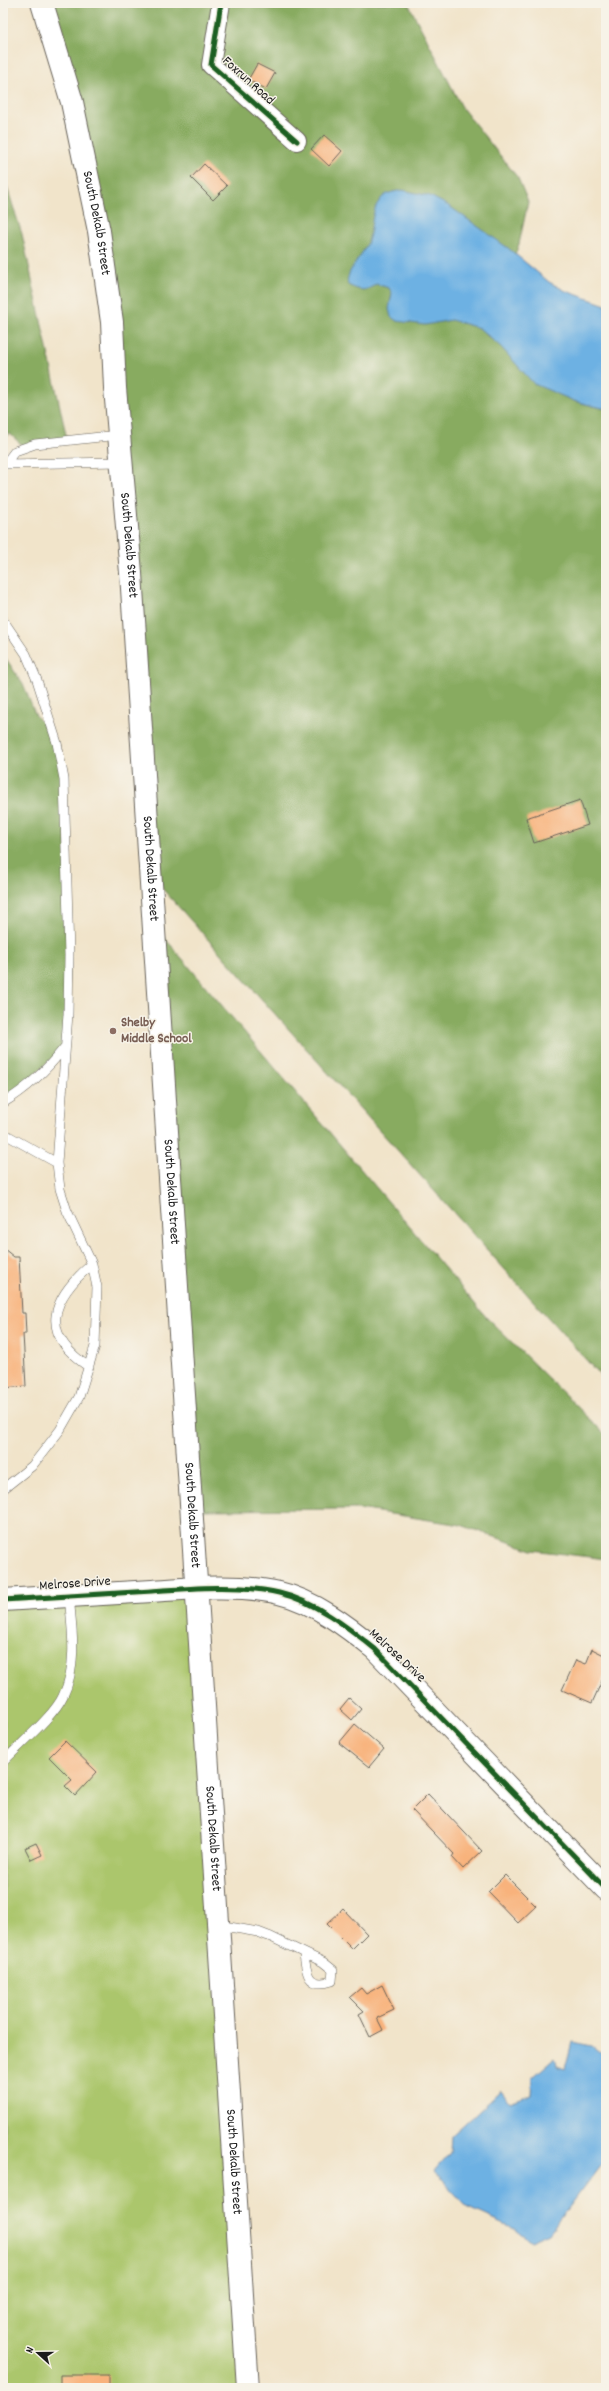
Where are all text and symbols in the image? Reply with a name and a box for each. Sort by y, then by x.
street label: Foxrun Road [217,52,279,110]
street label: South Dekalb Street [77,169,115,277]
street label: South Dekalb Street [114,492,143,599]
street label: South Dekalb Street [137,815,163,922]
place label: Shelby Middle School [121,1013,192,1049]
marker: Shelby Middle School [108,1026,118,1036]
street label: South Dekalb Street [158,1138,184,1245]
street label: South Dekalb Street [178,1462,205,1569]
street label: Melrose Drive [39,1572,111,1596]
street label: Melrose Drive [364,1624,430,1688]
street label: South Dekalb Street [199,1785,226,1892]
street label: South Dekalb Street [220,2108,247,2215]
north arrow [18,2333,58,2373]
text: N [22,2344,39,2356]

